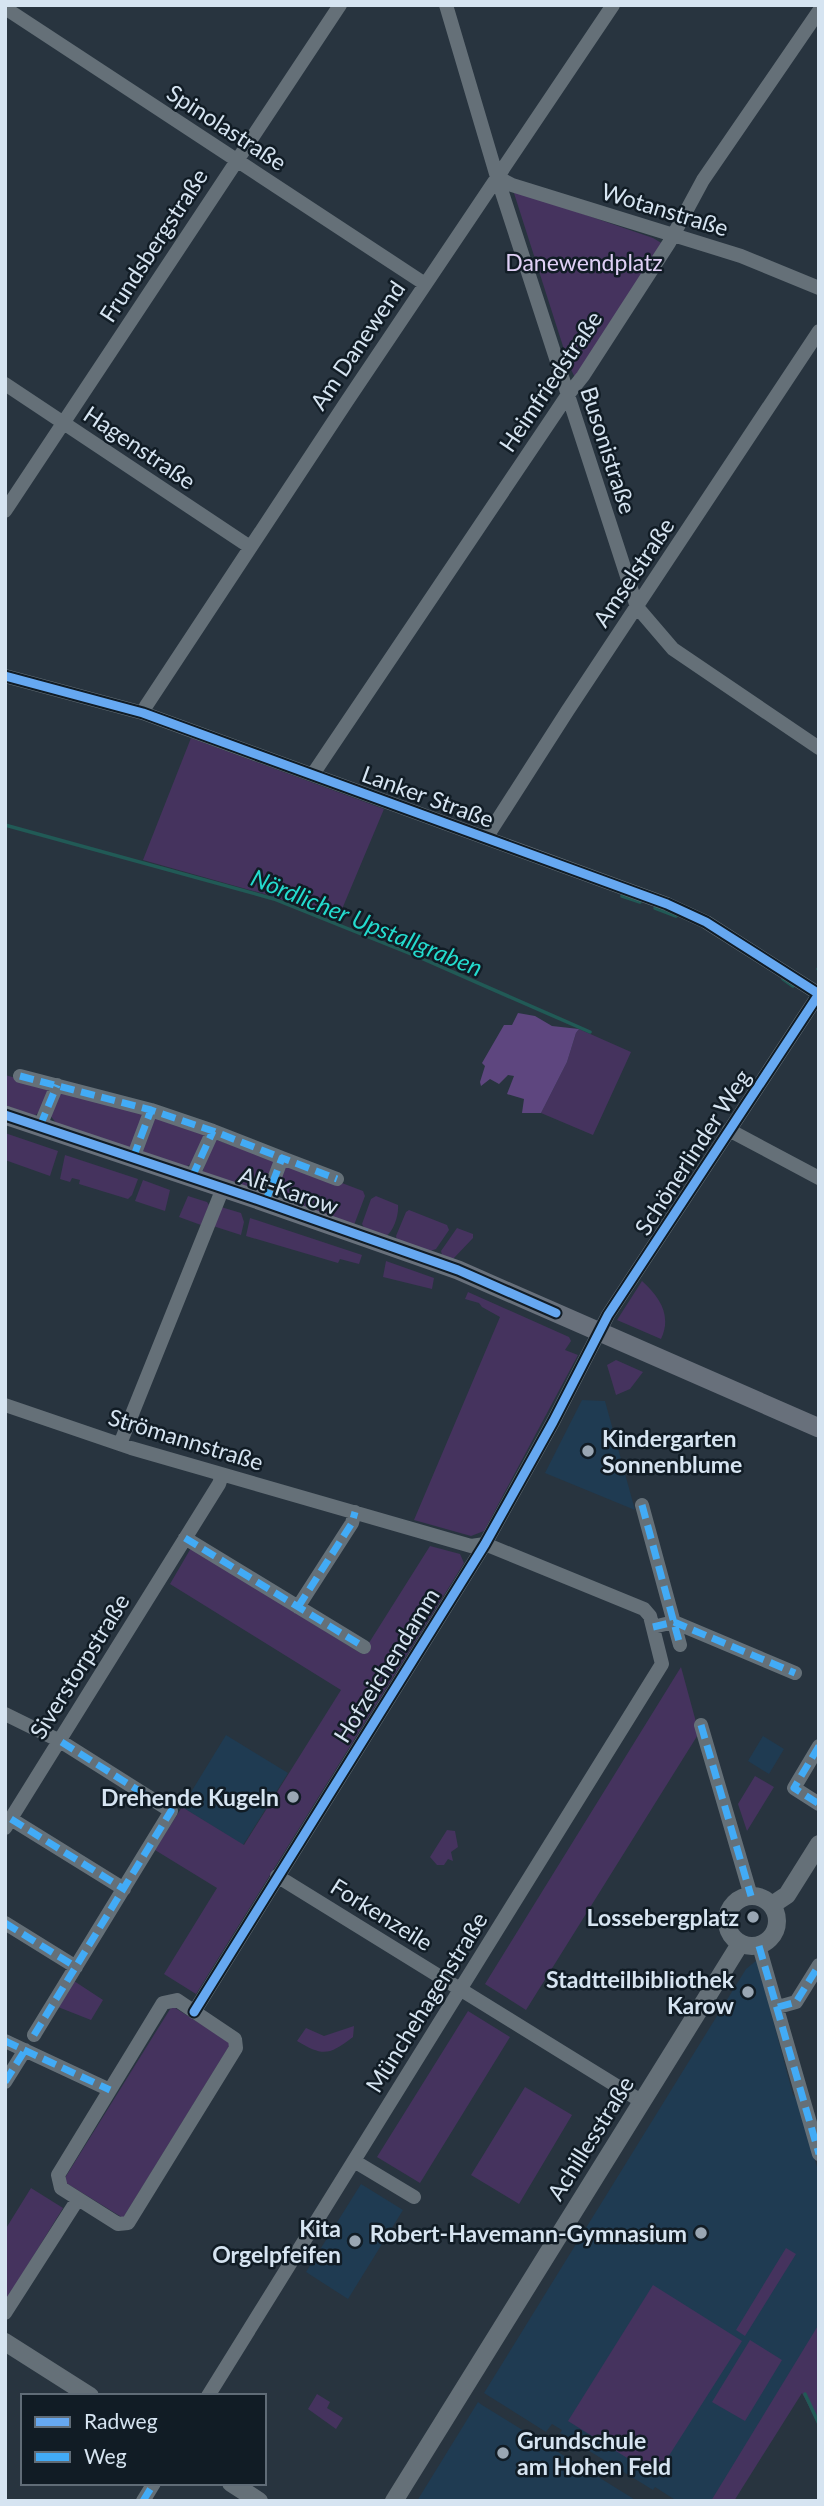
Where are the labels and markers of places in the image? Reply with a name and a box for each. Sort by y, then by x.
place label: Kindergarten Sonnenblume [602,1424,742,1478]
marker: Kindergarten Sonnenblume [580,1443,596,1459]
place label: Drehende Kugeln [101,1783,279,1811]
marker: Drehende Kugeln [285,1789,301,1805]
place label: Lossebergplatz [587,1903,739,1931]
marker: Lossebergplatz [745,1909,761,1925]
place label: Stadtteilbibliothek Karow [546,1965,735,2019]
marker: Stadtteilbibliothek Karow [740,1984,756,2000]
place label: Kita Orgelpfeifen [212,2214,341,2268]
place label: Robert-Havemann-Gymnasium [370,2219,687,2247]
marker: Robert-Havemann-Gymnasium [693,2225,709,2241]
marker: Kita Orgelpfeifen [347,2233,363,2249]
place label: Grundschule am Hohen Feld [517,2426,671,2480]
marker: Grundschule am Hohen Feld [495,2445,511,2461]

